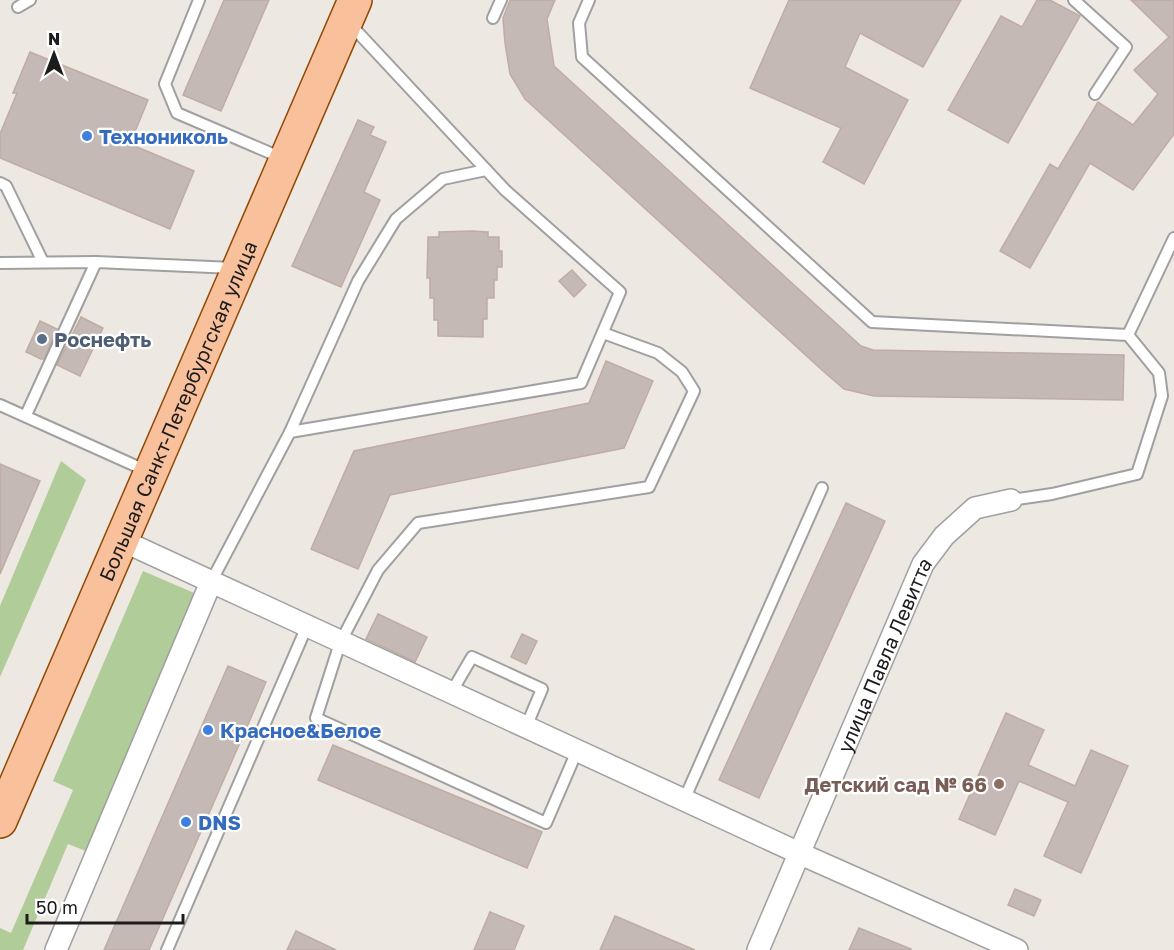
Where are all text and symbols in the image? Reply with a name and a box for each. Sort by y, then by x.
north arrow [24,24,84,84]
text: N [48,29,60,49]
place label: Технониколь [99,124,228,148]
marker: Технониколь [80,129,94,143]
street label: Большая Санкт-Петербургская улица [93,237,261,584]
place label: Роснефть [54,327,151,351]
marker: Роснефть [35,332,49,346]
street label: улица Павла Левитта [832,552,936,756]
place label: Красное&Белое [220,718,381,742]
marker: Красное&Белое [201,723,215,737]
place label: Детский сад № 66 [804,772,987,796]
marker: Детский сад № 66 [992,777,1006,791]
place label: DNS [198,810,241,834]
marker: DNS [179,815,193,829]
scale bar [27,887,183,925]
text: 50 m [36,896,78,918]

